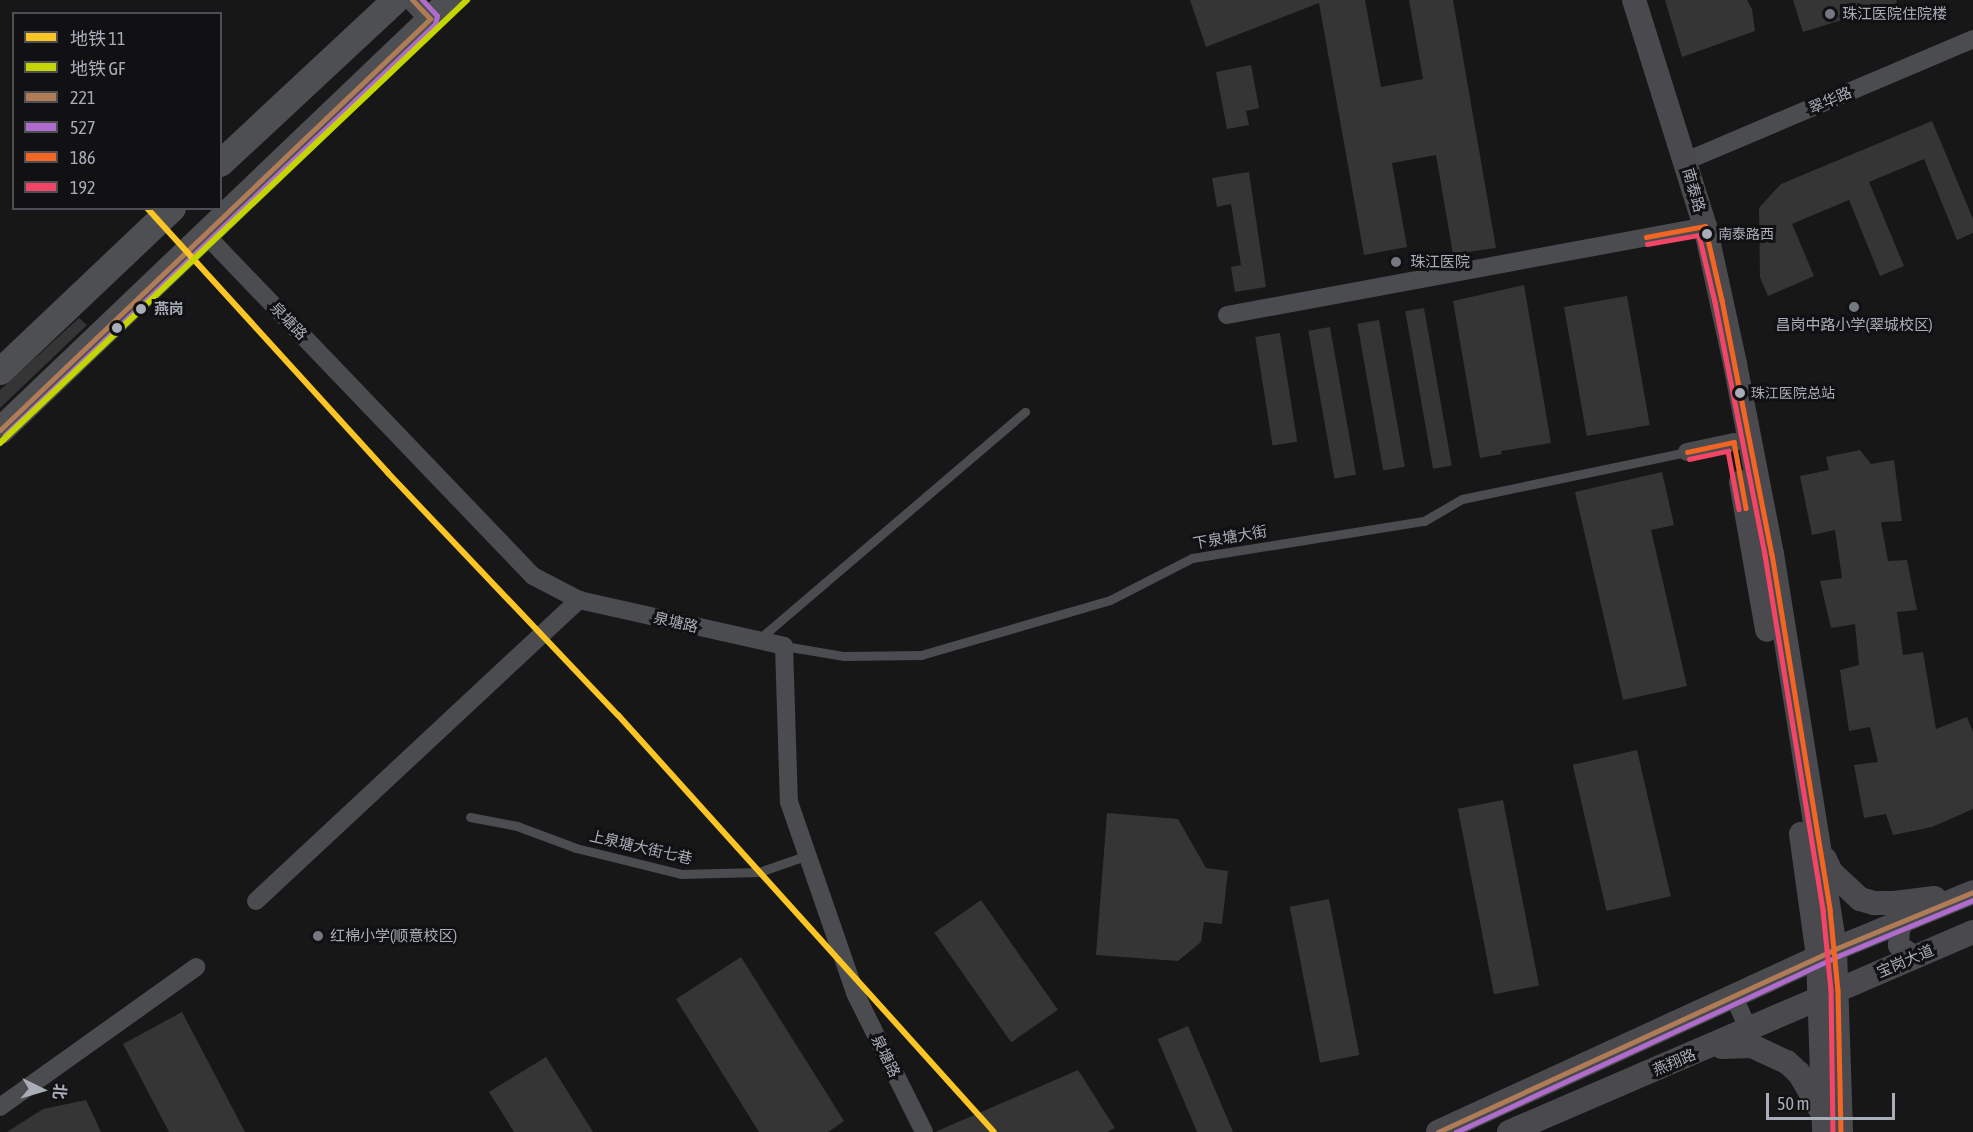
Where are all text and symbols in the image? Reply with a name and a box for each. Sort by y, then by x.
place label: 珠江医院住院楼 [1842,5,1947,23]
marker: 珠江医院住院楼 [1823,7,1837,21]
legend [12,12,222,210]
text: 地铁 11 [70,28,125,49]
text: 地铁 GF [70,58,125,79]
street label: 翠华路 [1806,83,1854,117]
text: 221 [70,87,95,108]
text: 527 [70,117,95,138]
text: 186 [70,147,95,168]
street label: 南泰路 [1679,166,1709,214]
text: 192 [70,177,95,198]
place label: 南泰路西 [1718,226,1774,242]
marker: 南泰路西 [1701,228,1713,240]
marker: 珠江医院 [1387,253,1405,271]
place label: 珠江医院 [1410,253,1470,271]
street label: 泉塘路 [267,299,311,343]
marker: 燕岗 [132,300,150,318]
place label: 燕岗 [154,300,184,318]
marker: 昌岗中路小学(翠城校区) [1847,300,1861,314]
place label: 昌岗中路小学(翠城校区) [1775,316,1933,334]
unlabelled marker [111,322,123,334]
place label: 珠江医院总站 [1751,385,1835,401]
marker: 珠江医院总站 [1734,387,1746,399]
street label: 下泉塘大街 [1192,522,1268,552]
street label: 泉塘路 [652,608,700,636]
street label: 上泉塘大街七巷 [588,826,694,868]
place label: 红棉小学(顺意校区) [330,927,457,945]
marker: 红棉小学(顺意校区) [311,929,325,943]
street label: 宝岗大道 [1874,941,1936,981]
street label: 泉塘路 [868,1032,904,1080]
street label: 燕翔路 [1650,1045,1698,1079]
north arrow [12,1060,72,1120]
scale bar [1769,1081,1898,1119]
text: 北 [50,1083,70,1100]
text: 50 m [1777,1093,1809,1114]

